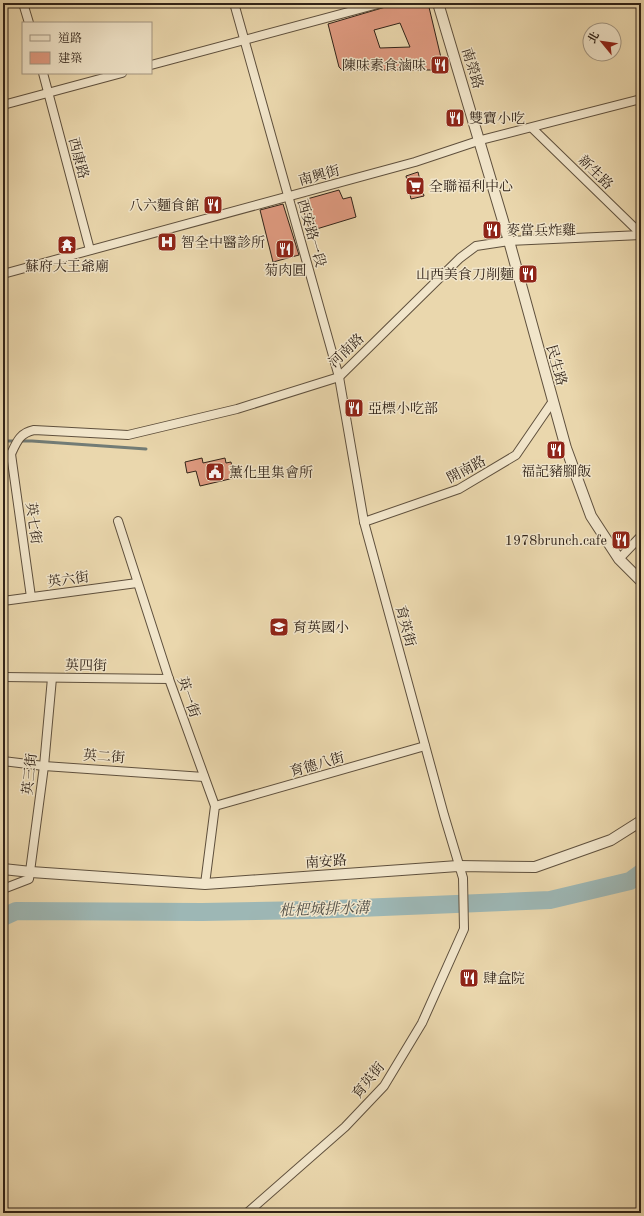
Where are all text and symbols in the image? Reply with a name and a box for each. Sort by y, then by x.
legend [22,22,152,74]
north arrow [582,22,622,62]
text: 北 [585,29,602,45]
text: 道路 [58,31,82,45]
street label: 南榮路 [459,46,486,90]
text: 建築 [58,51,82,65]
restaurant icon: 陳味素食滷味 [429,54,451,76]
place label: 陳味素食滷味 [342,58,426,73]
restaurant icon: 雙寶小吃 [444,107,466,129]
place label: 雙寶小吃 [469,111,525,126]
street label: 西康路 [66,136,91,180]
street label: 新生路 [575,152,616,192]
street label: 南興街 [297,163,341,188]
supermarket icon: 全聯福利中心 [404,175,426,197]
place label: 全聯福利中心 [429,179,513,194]
restaurant icon: 八六麵食館 [202,194,224,216]
street label: 西安路一段 [295,197,328,269]
place label: 八六麵食館 [129,198,199,213]
restaurant icon: 麥當兵炸雞 [481,219,503,241]
place label: 麥當兵炸雞 [506,223,576,238]
hospital icon: 智全中醫診所 [156,231,178,253]
temple icon: 蘇府大王爺廟 [56,234,78,256]
place label: 智全中醫診所 [181,234,265,250]
restaurant icon: 菊肉圓 [274,238,296,260]
place label: 蘇府大王爺廟 [25,259,109,274]
place label: 菊肉圓 [264,263,306,278]
restaurant icon: 山西美食刀削麵 [517,263,539,285]
place label: 山西美食刀削麵 [416,267,514,282]
street label: 河南路 [326,331,367,370]
street label: 民生路 [544,343,570,387]
restaurant icon: 亞標小吃部 [343,397,365,419]
place label: 亞標小吃部 [368,401,438,416]
restaurant icon: 福記豬腳飯 [545,439,567,461]
street label: 開南路 [444,453,488,486]
public building icon: 薰化里集會所 [204,461,226,483]
place label: 福記豬腳飯 [521,464,591,479]
place label: 薰化里集會所 [229,465,313,480]
street label: 英七街 [23,501,44,545]
restaurant icon: 1978brunch.cafe [610,529,632,551]
place label: 1978brunch.cafe [505,534,607,548]
street label: 英六街 [46,569,90,590]
street label: 育英街 [393,604,418,648]
school or university icon: 育英國小 [268,616,290,638]
place label: 育英國小 [293,620,349,635]
street label: 英四街 [65,658,107,673]
street label: 英一街 [175,675,202,719]
street label: 英二街 [82,748,125,765]
street label: 育德八街 [288,750,346,779]
street label: 英三街 [20,752,39,796]
street label: 南安路 [305,853,348,870]
water label: 枇杷城排水溝 [279,899,371,920]
restaurant icon: 肆盒院 [458,967,480,989]
place label: 肆盒院 [483,971,525,986]
street label: 育英街 [349,1059,387,1101]

